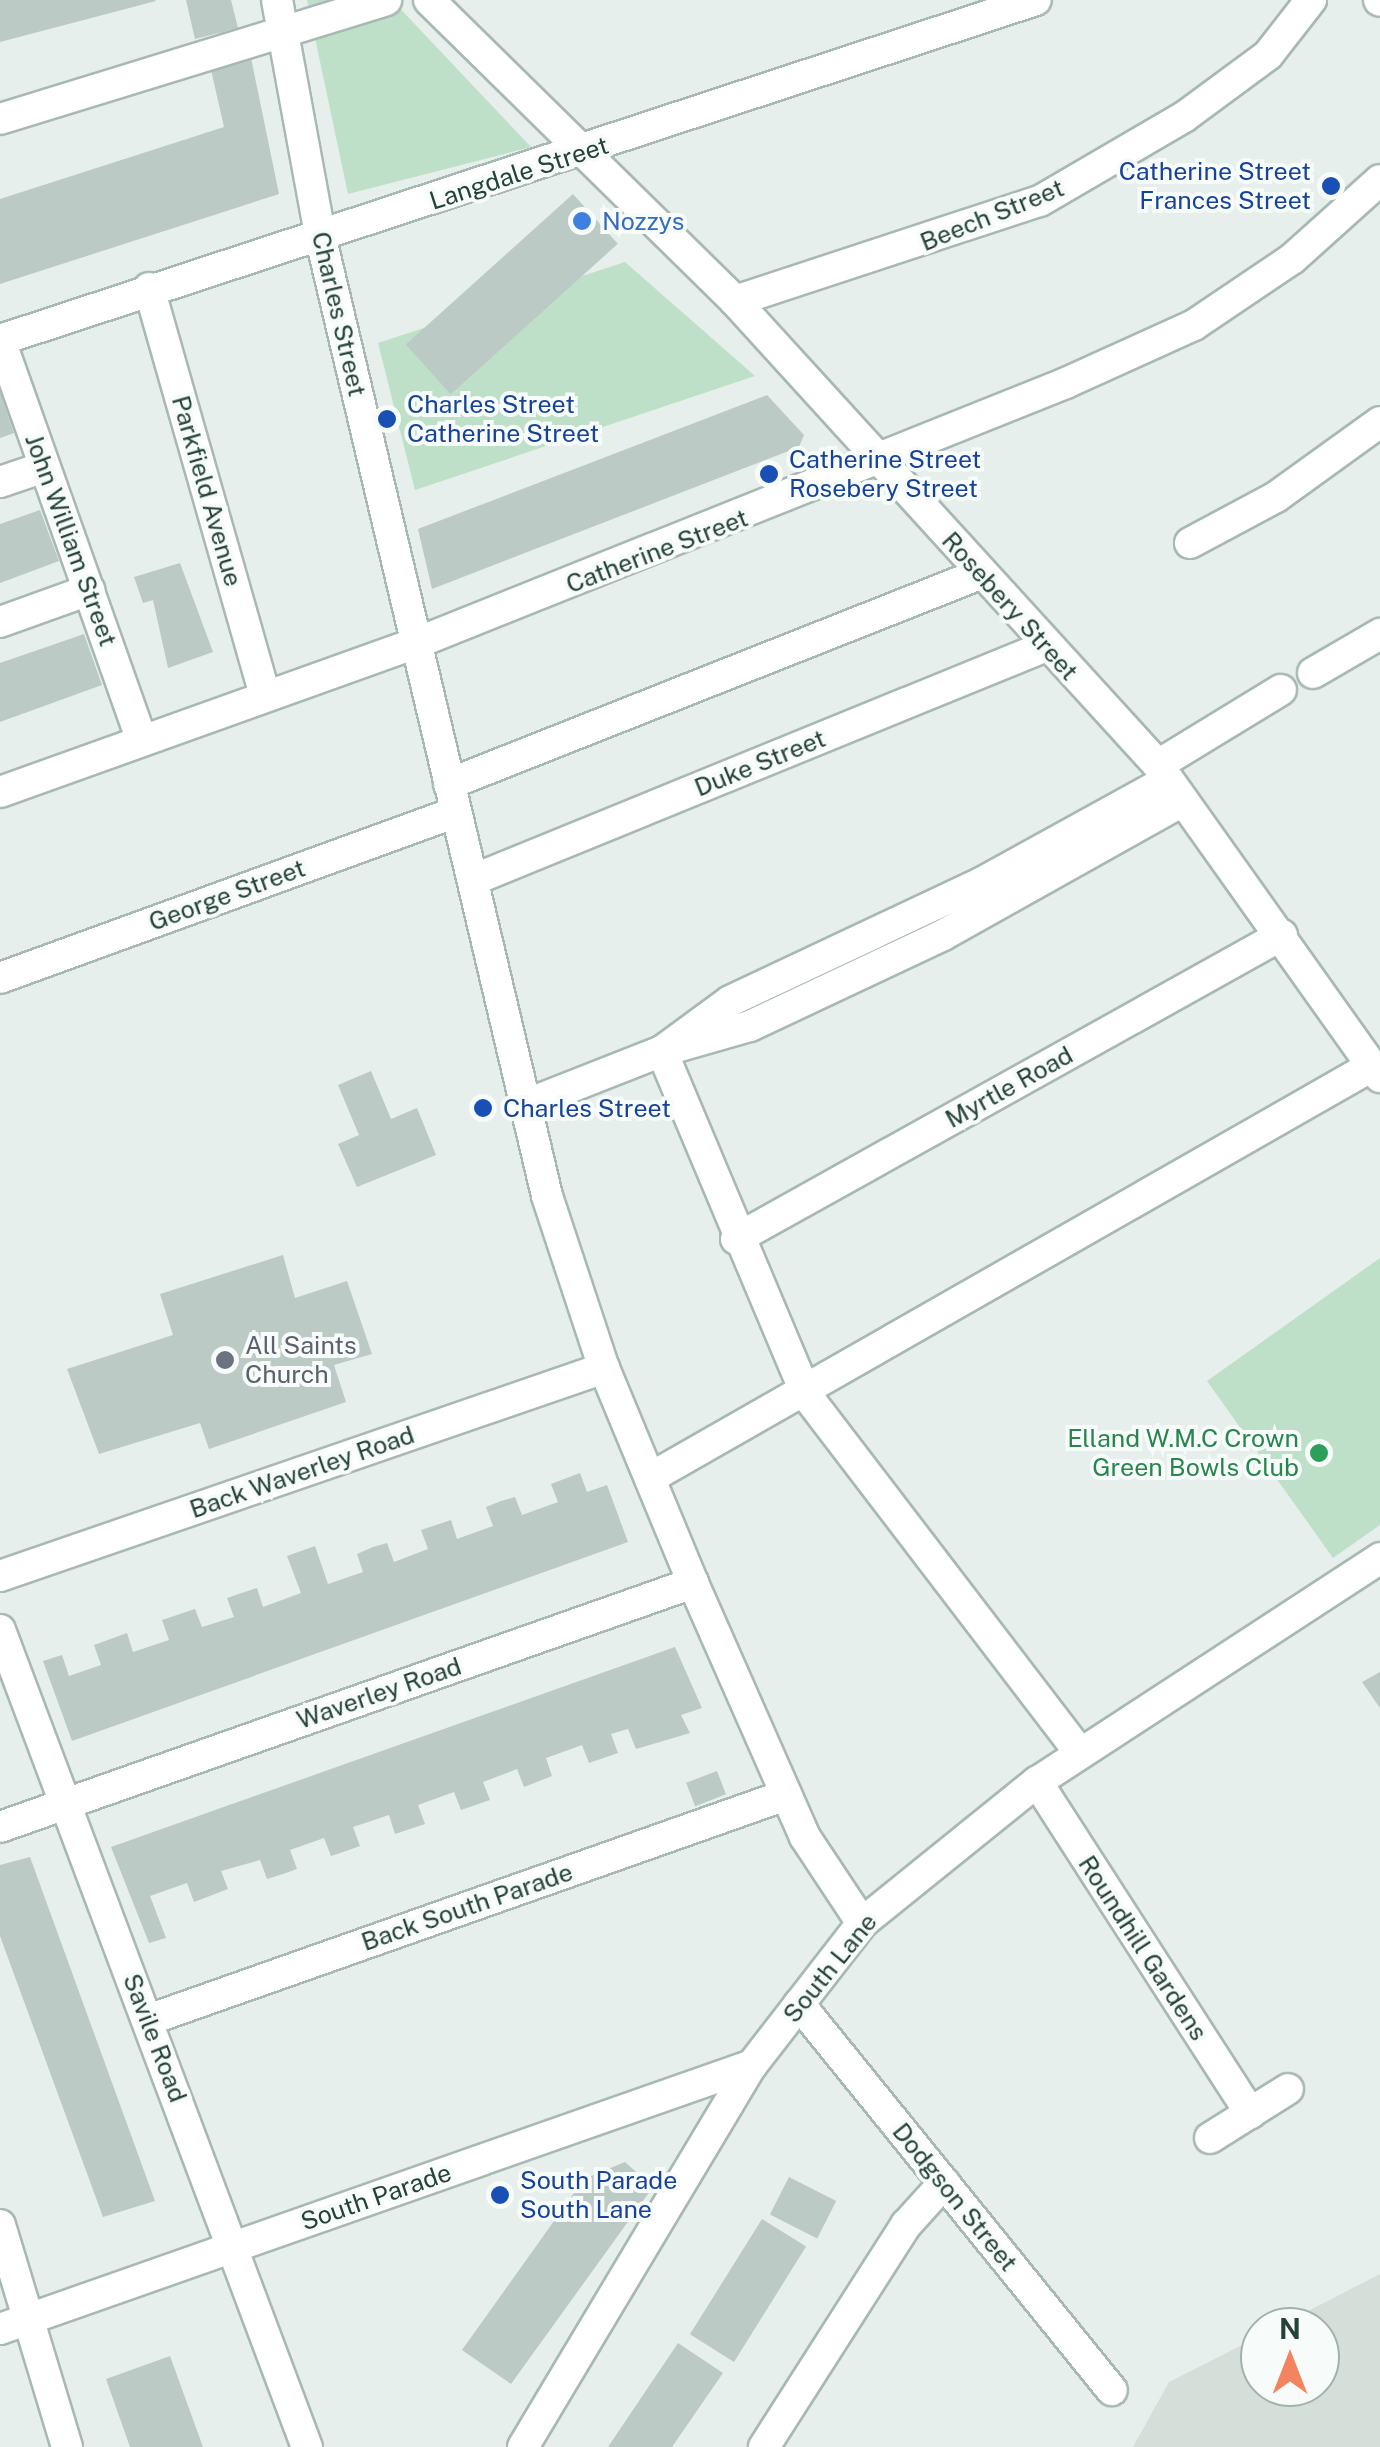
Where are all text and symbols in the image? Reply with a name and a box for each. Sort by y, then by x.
street label: Langdale Street [426,130,612,216]
place label: Catherine Street Frances Street [1119,157,1311,216]
street label: Beech Street [916,173,1068,257]
marker: Catherine Street Frances Street [1320,175,1342,197]
place label: Nozzys [602,206,684,236]
marker: Nozzys [571,210,593,232]
street label: Charles Street [305,229,373,399]
place label: Charles Street Catherine Street [407,390,599,449]
street label: Parkfield Avenue [165,392,249,590]
marker: Charles Street Catherine Street [376,408,398,430]
street label: John William Street [19,429,123,651]
place label: Catherine Street Rosebery Street [789,445,981,504]
marker: Catherine Street Rosebery Street [758,463,780,485]
street label: Catherine Street [562,503,752,599]
street label: Rosebery Street [936,526,1084,686]
street label: Duke Street [690,723,830,803]
street label: George Street [145,853,309,937]
street label: Myrtle Road [940,1040,1078,1134]
place label: Charles Street [503,1093,671,1123]
marker: Charles Street [472,1097,494,1119]
place label: All Saints Church [245,1331,357,1390]
marker: All Saints Church [214,1349,236,1371]
street label: Back Waverley Road [185,1419,419,1525]
place label: Elland W.M.C Crown Green Bowls Club [1067,1424,1299,1483]
marker: Elland W.M.C Crown Green Bowls Club [1308,1442,1330,1464]
street label: Waverley Road [293,1651,465,1735]
street label: Roundhill Gardens [1072,1850,1214,2046]
street label: Back South Parade [357,1857,577,1957]
street label: South Lane [777,1907,883,2029]
street label: Savile Road [117,1969,193,2107]
street label: Dodgson Street [886,2117,1024,2277]
street label: South Parade [297,2157,455,2237]
place label: South Parade South Lane [520,2166,677,2225]
marker: South Parade South Lane [489,2184,511,2206]
north arrow [1240,2307,1340,2407]
text: N [1279,2312,1301,2345]

